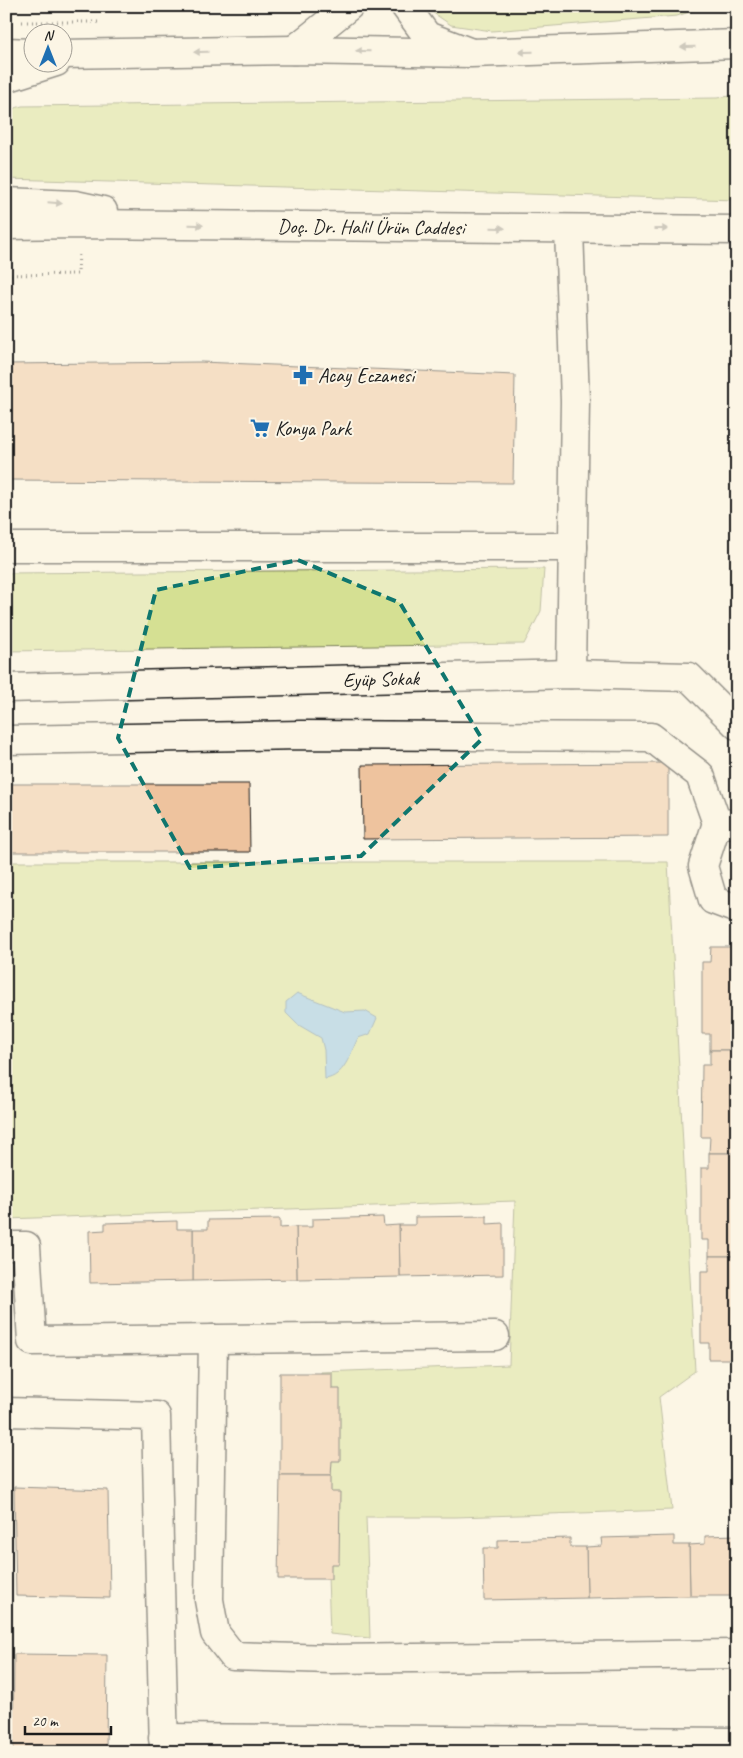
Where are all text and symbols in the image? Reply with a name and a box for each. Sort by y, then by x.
north arrow [22,22,72,72]
text: N [44,27,55,44]
one-way arrow [680,43,696,51]
one-way arrow [355,47,371,55]
one-way arrow [192,48,208,56]
one-way arrow [517,48,533,56]
one-way arrow [47,200,63,208]
street label: Doç. Dr. Halil Ürün Caddesi [277,213,467,240]
one-way arrow [188,221,204,229]
one-way arrow [491,224,507,232]
one-way arrow [653,225,669,233]
place label: Acay Eczanesi [318,363,416,388]
pharmacy icon: Acay Eczanesi [292,364,314,386]
place label: Konya Park [275,416,353,441]
supermarket icon: Konya Park [249,417,271,439]
street label: Eyüp Sokak [342,665,421,692]
scale bar [25,1703,111,1735]
text: 20 m [32,1712,59,1731]

